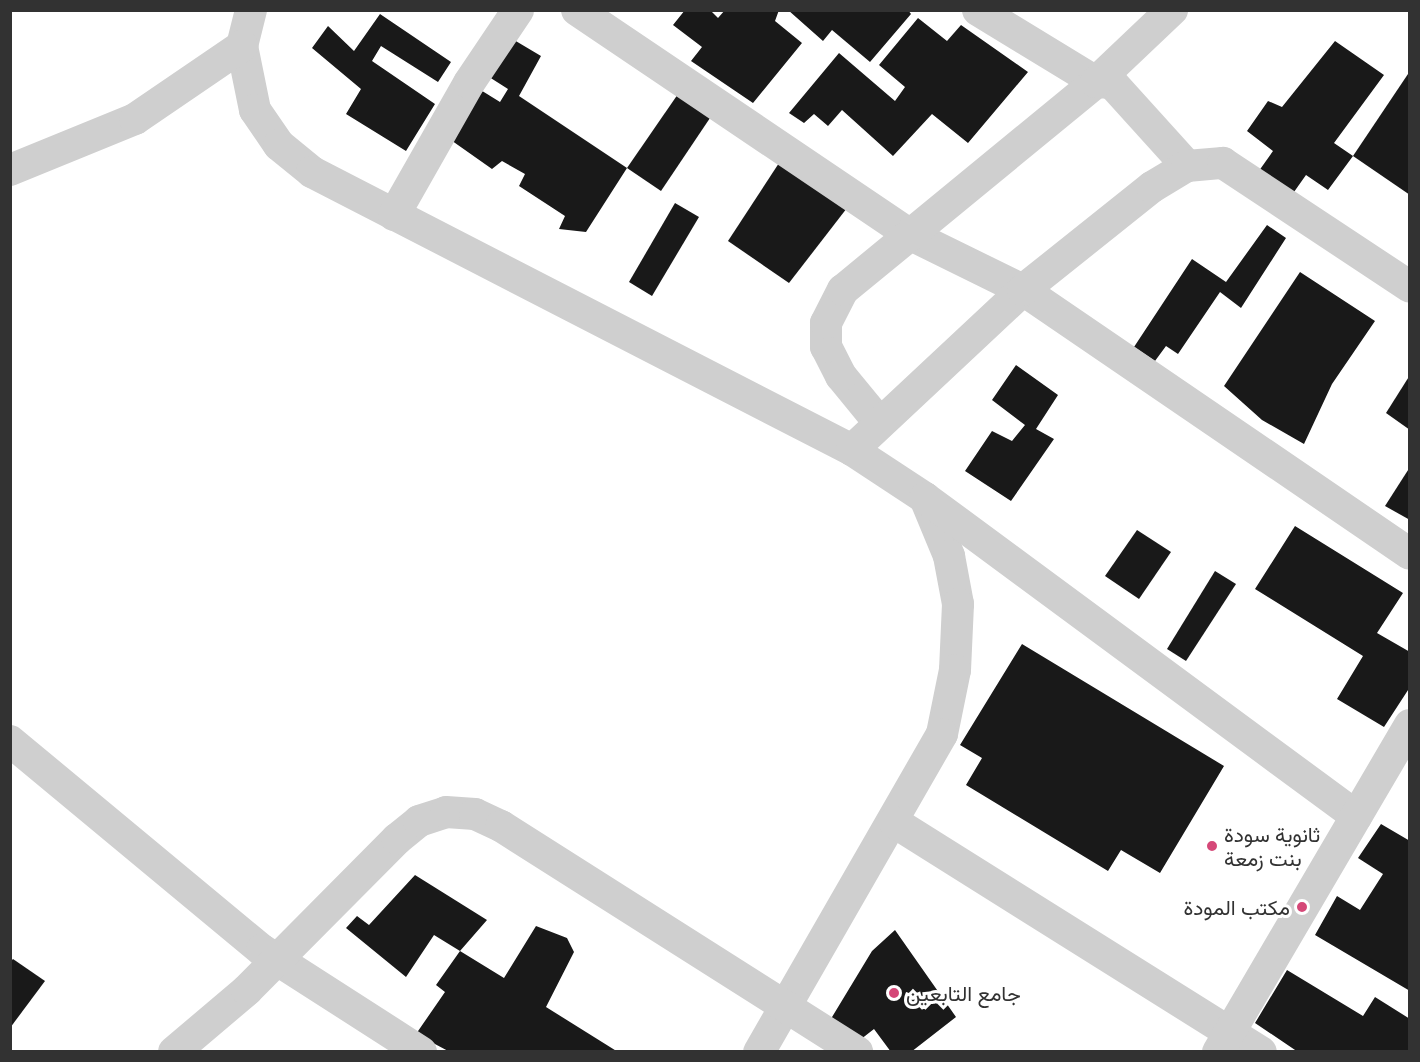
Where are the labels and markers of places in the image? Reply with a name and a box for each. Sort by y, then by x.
place label: ثانوية سودة بنت زمعة [1224,821,1320,871]
marker: ثانوية سودة بنت زمعة [1205,839,1219,853]
place label: مكتب المودة [1184,894,1290,920]
marker: مكتب المودة [1295,900,1309,914]
place label: جامع التابعين [906,980,1021,1006]
marker: جامع التابعين [887,986,901,1000]

